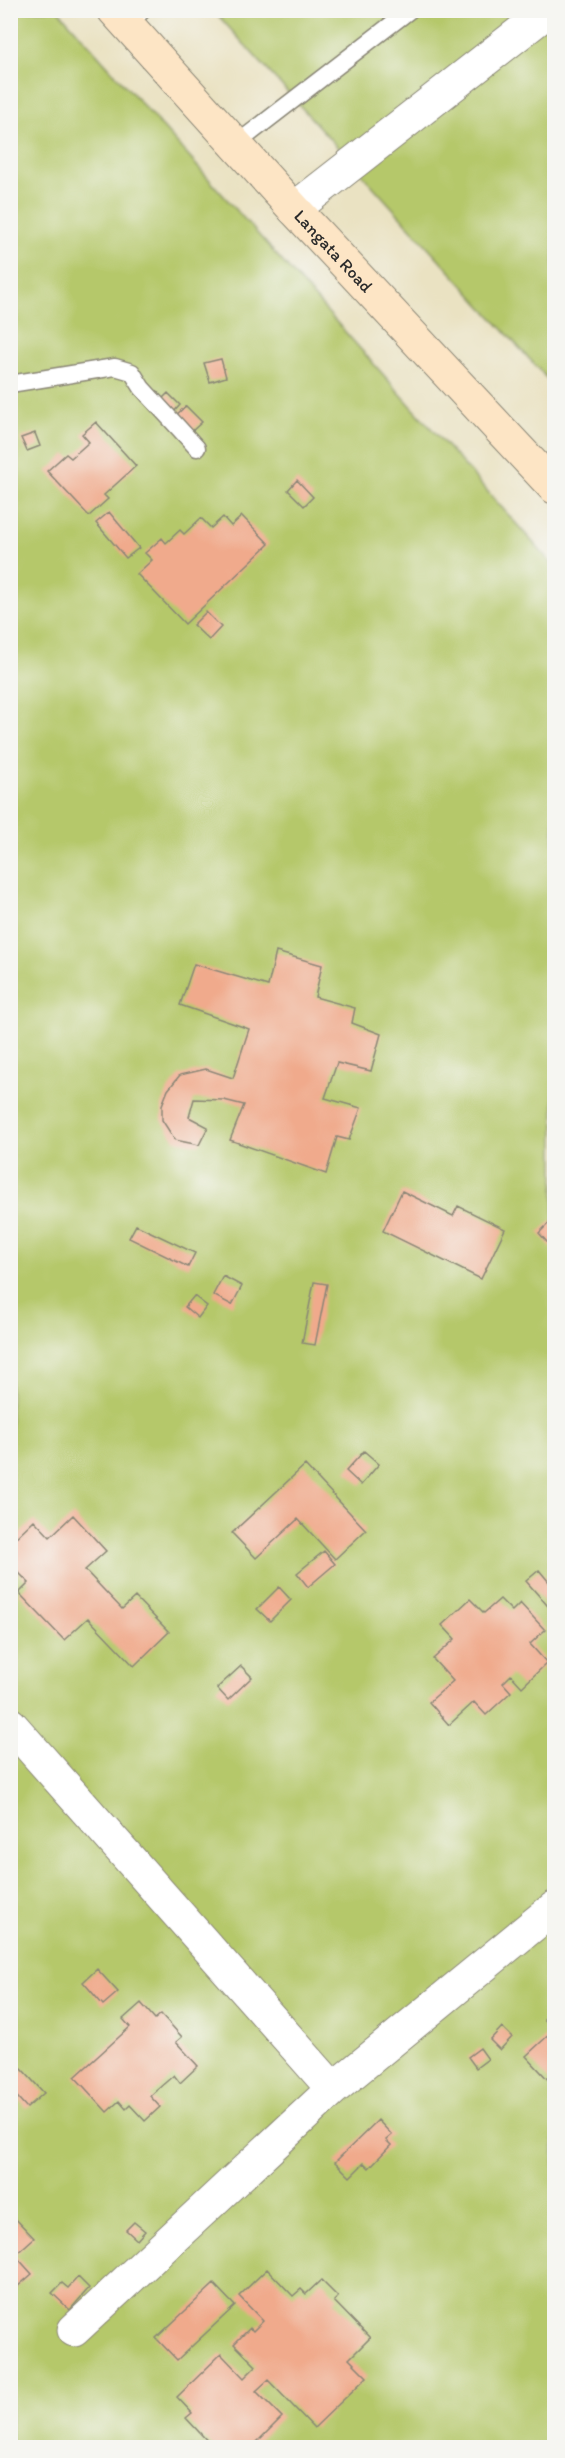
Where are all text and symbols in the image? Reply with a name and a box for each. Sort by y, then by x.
street label: Langata Road [289,205,378,297]

